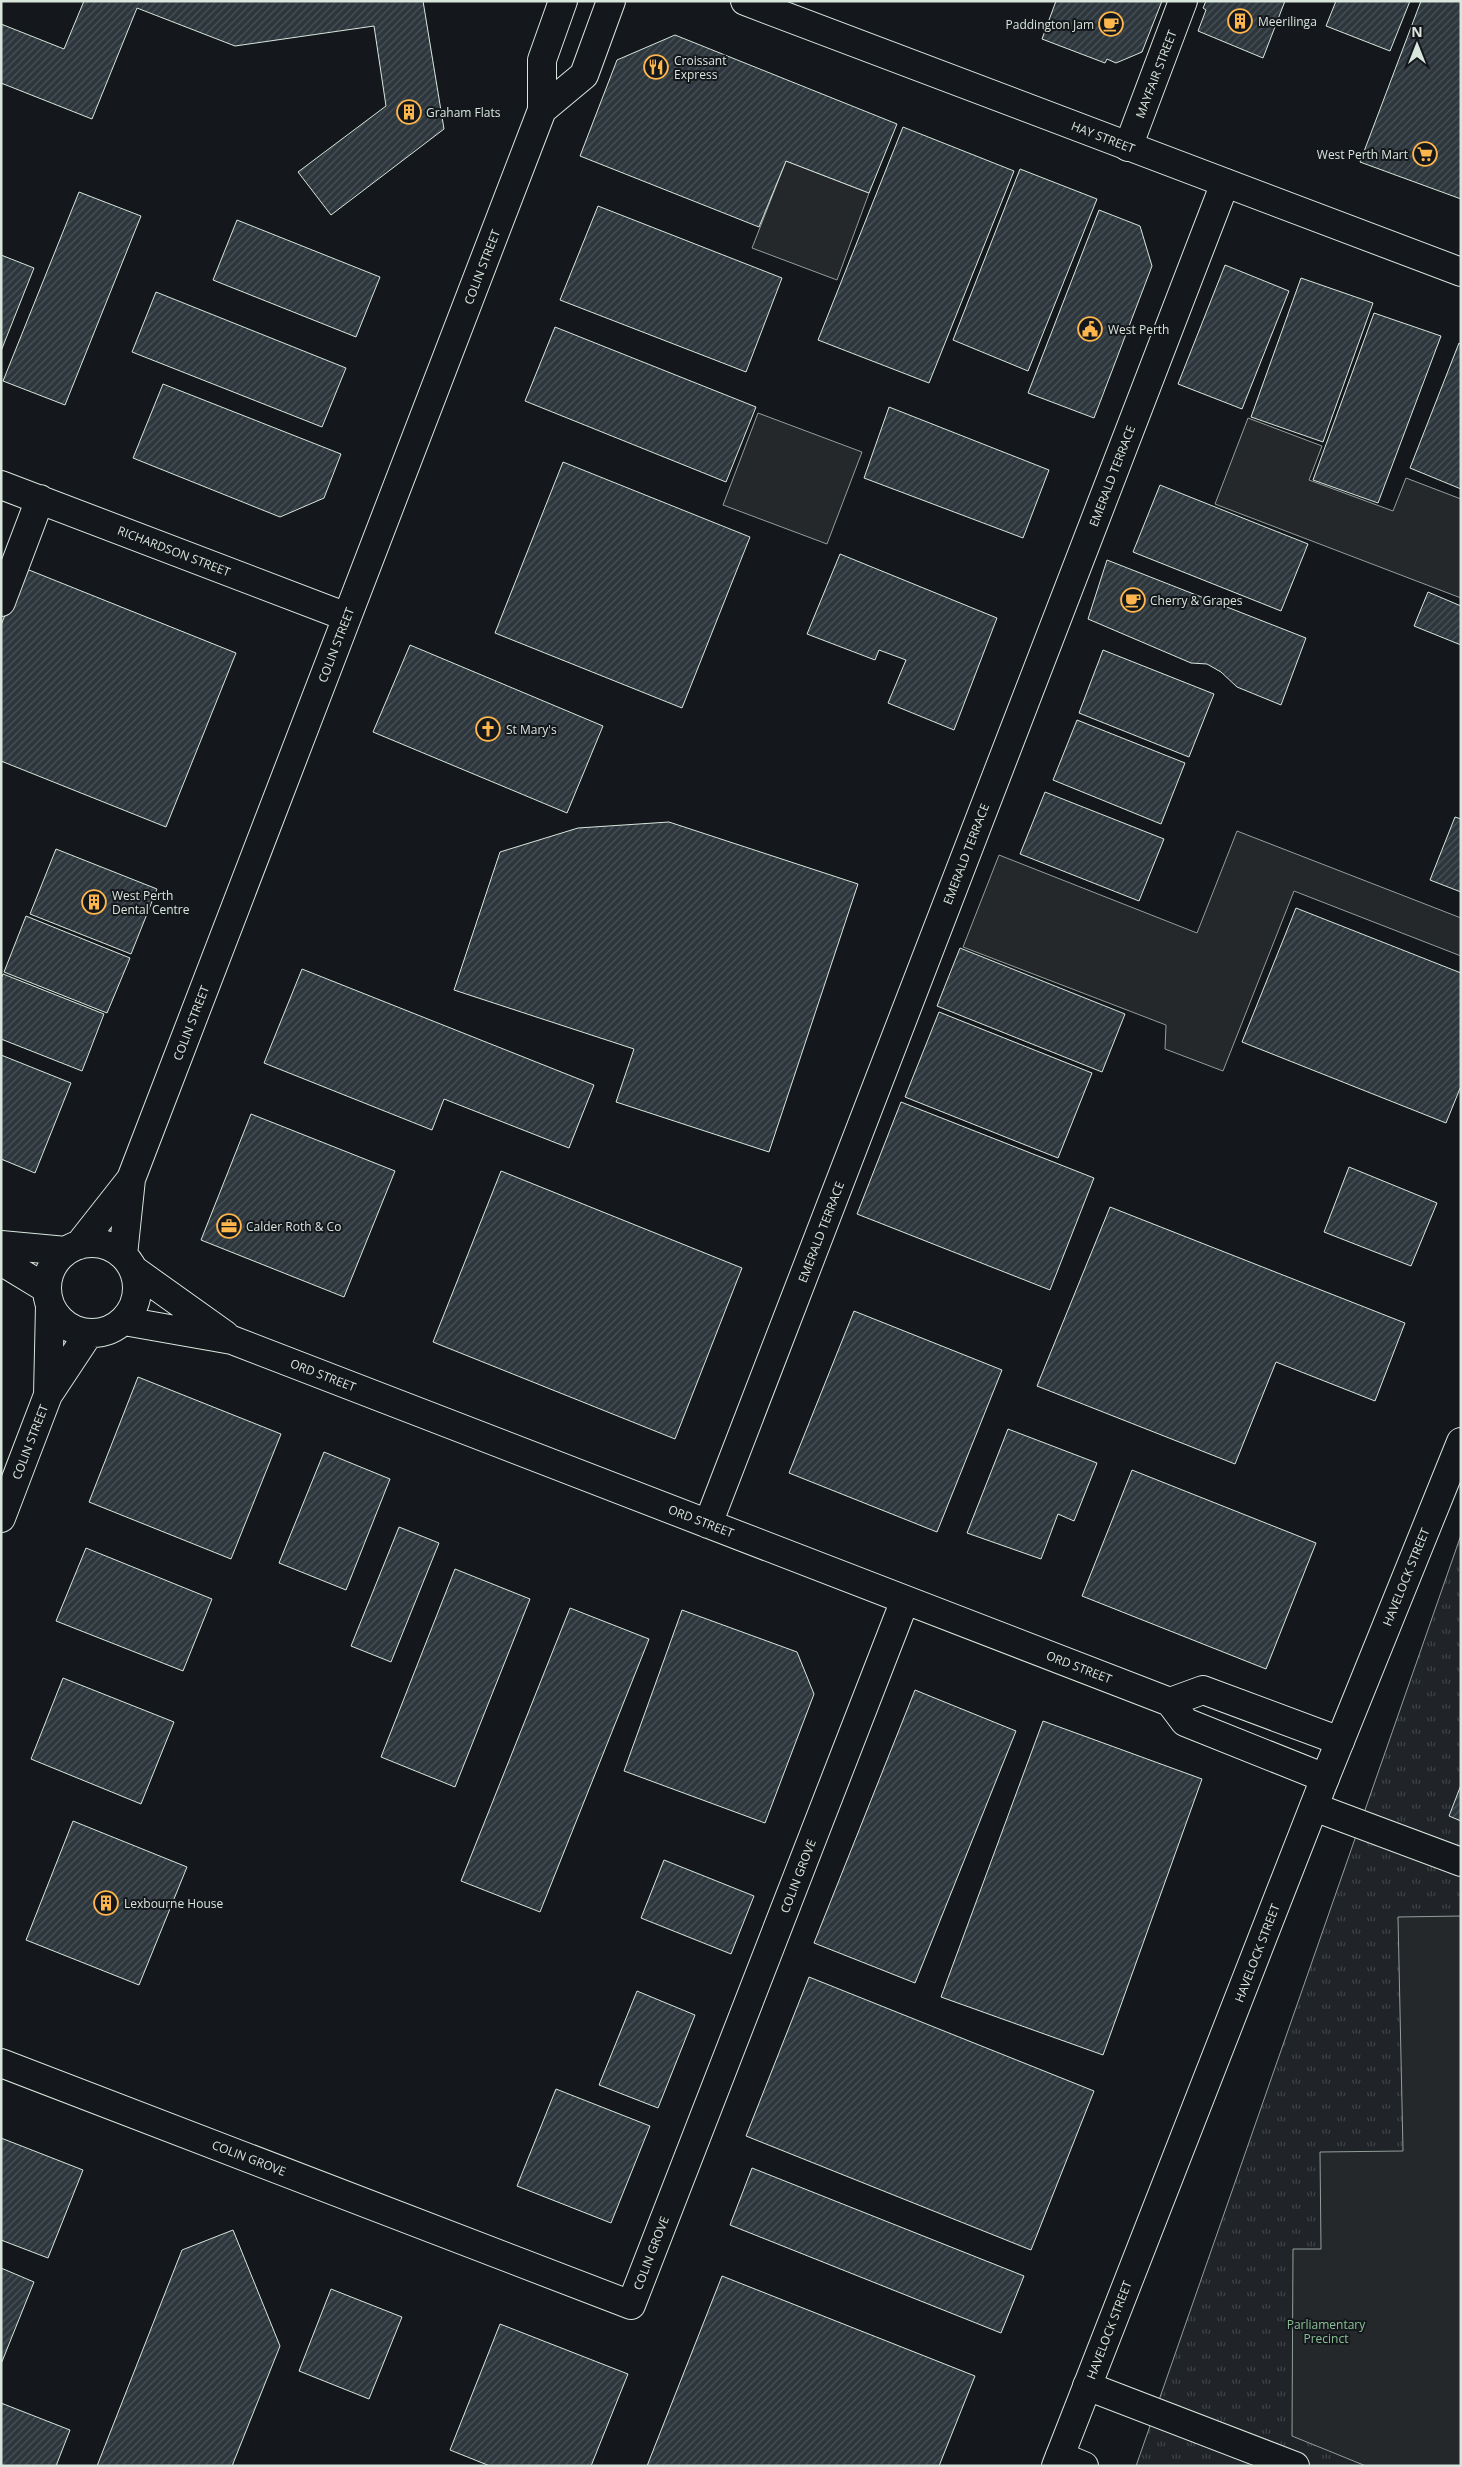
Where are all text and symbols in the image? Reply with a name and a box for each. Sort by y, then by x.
building icon: Meerilinga [1227,8,1253,34]
cafe icon: Paddington Jam [1098,11,1124,37]
place label: Meerilinga [1258,13,1317,30]
place label: Paddington Jam [1006,16,1094,33]
north arrow [1392,20,1442,70]
text: N [1411,22,1423,41]
street label: MAYFAIR STREET [1131,27,1181,121]
place label: Croissant Express [674,52,726,83]
restaurant icon: Croissant Express [643,54,669,80]
building icon: Graham Flats [396,99,422,125]
place label: Graham Flats [426,104,501,121]
street label: HAY STREET [1069,117,1138,157]
supermarket icon: West Perth Mart [1412,141,1438,167]
place label: West Perth Mart [1317,146,1408,163]
street label: COLIN STREET [460,227,504,307]
public building icon: West Perth [1077,316,1103,342]
place label: West Perth [1108,321,1169,338]
street label: EMERALD TERRACE [1085,423,1139,529]
street label: RICHARDSON STREET [115,522,233,580]
cafe icon: Cherry & Grapes [1120,587,1146,613]
place label: Cherry & Grapes [1150,592,1243,609]
street label: COLIN STREET [314,605,358,685]
church icon: St Mary's [475,716,501,742]
place label: St Mary's [506,721,557,738]
street label: EMERALD TERRACE [939,801,993,907]
place label: West Perth Dental Centre [112,887,190,918]
building icon: West Perth Dental Centre [81,889,107,915]
street label: COLIN STREET [169,983,213,1063]
street label: EMERALD TERRACE [794,1179,848,1285]
office icon: Calder Roth & Co [216,1213,242,1239]
place label: Calder Roth & Co [246,1218,341,1235]
street label: ORD STREET [288,1355,359,1395]
street label: COLIN STREET [8,1402,52,1482]
street label: ORD STREET [666,1501,737,1541]
street label: HAVELOCK STREET [1379,1525,1434,1629]
street label: ORD STREET [1044,1647,1115,1687]
street label: COLIN GROVE [776,1837,820,1915]
building icon: Lexbourne House [93,1890,119,1916]
place label: Lexbourne House [124,1895,223,1912]
street label: HAVELOCK STREET [1230,1901,1284,2005]
street label: COLIN GROVE [210,2136,288,2180]
street label: COLIN GROVE [629,2214,673,2292]
street label: HAVELOCK STREET [1082,2278,1136,2382]
park label: Parliamentary Precinct [1287,2316,1366,2347]

